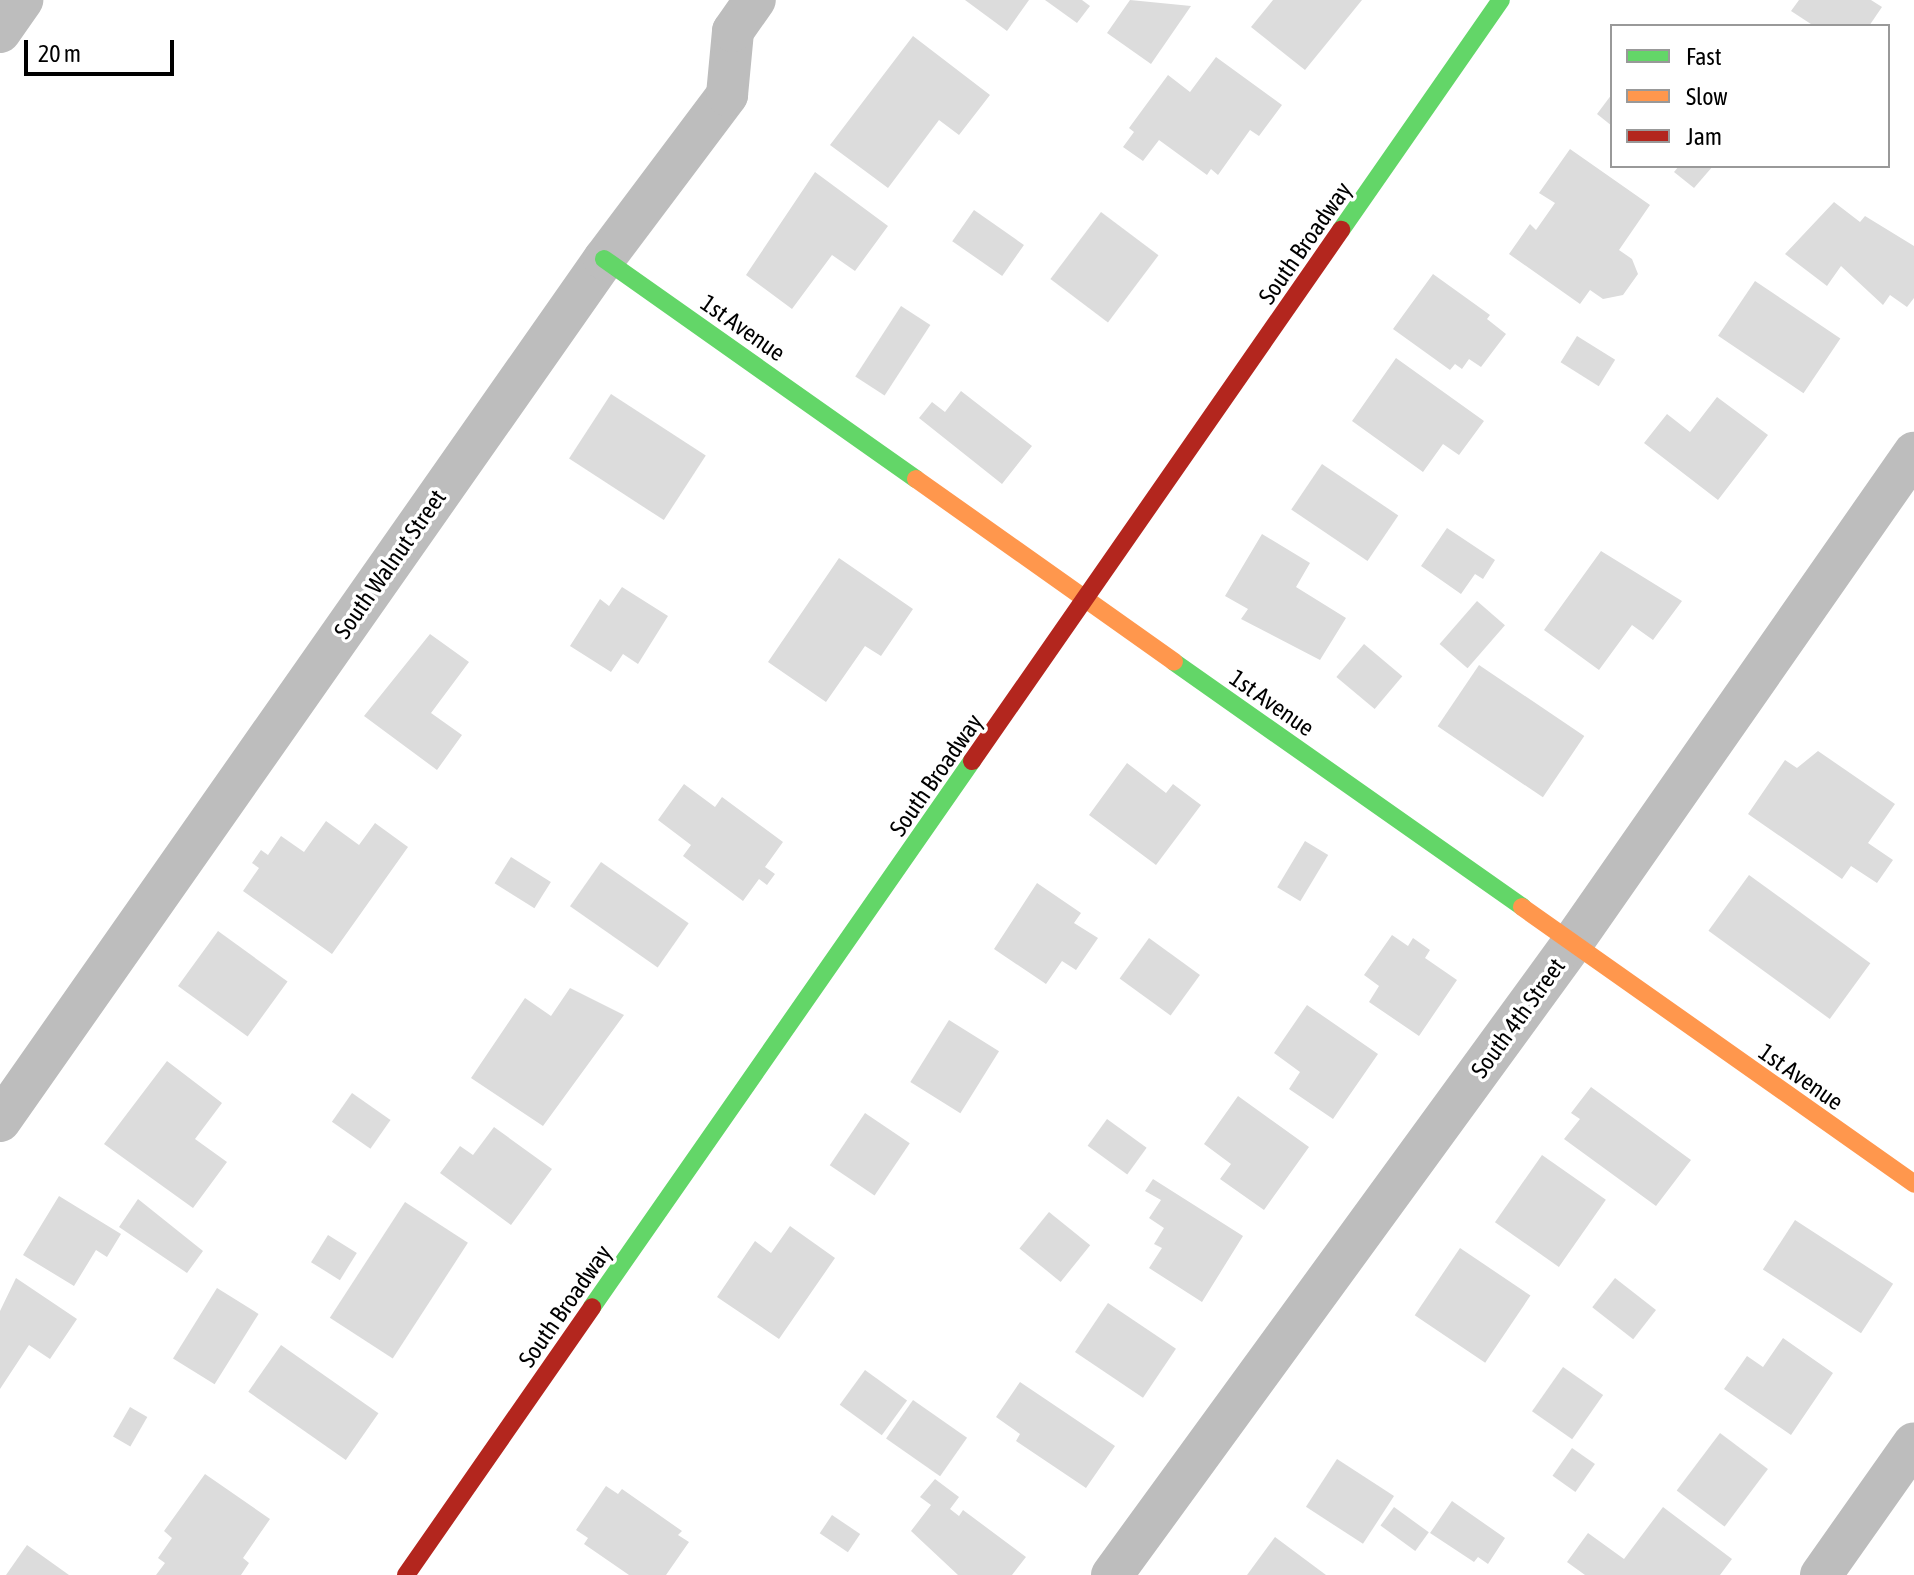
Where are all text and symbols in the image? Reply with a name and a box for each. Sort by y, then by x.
scale bar [28,24,178,74]
legend [1610,24,1890,168]
text: 20 m [38,40,81,67]
text: Fast [1686,43,1722,70]
text: Slow [1686,83,1728,110]
text: Jam [1686,123,1722,150]
street label: South Broadway [1252,176,1358,310]
street label: 1st Avenue [695,289,791,367]
street label: South Walnut Street [328,484,452,644]
street label: 1st Avenue [1224,664,1320,742]
street label: South Broadway [883,708,989,842]
street label: South 4th Street [1465,953,1571,1083]
street label: 1st Avenue [1753,1038,1849,1116]
street label: South Broadway [512,1239,618,1373]

